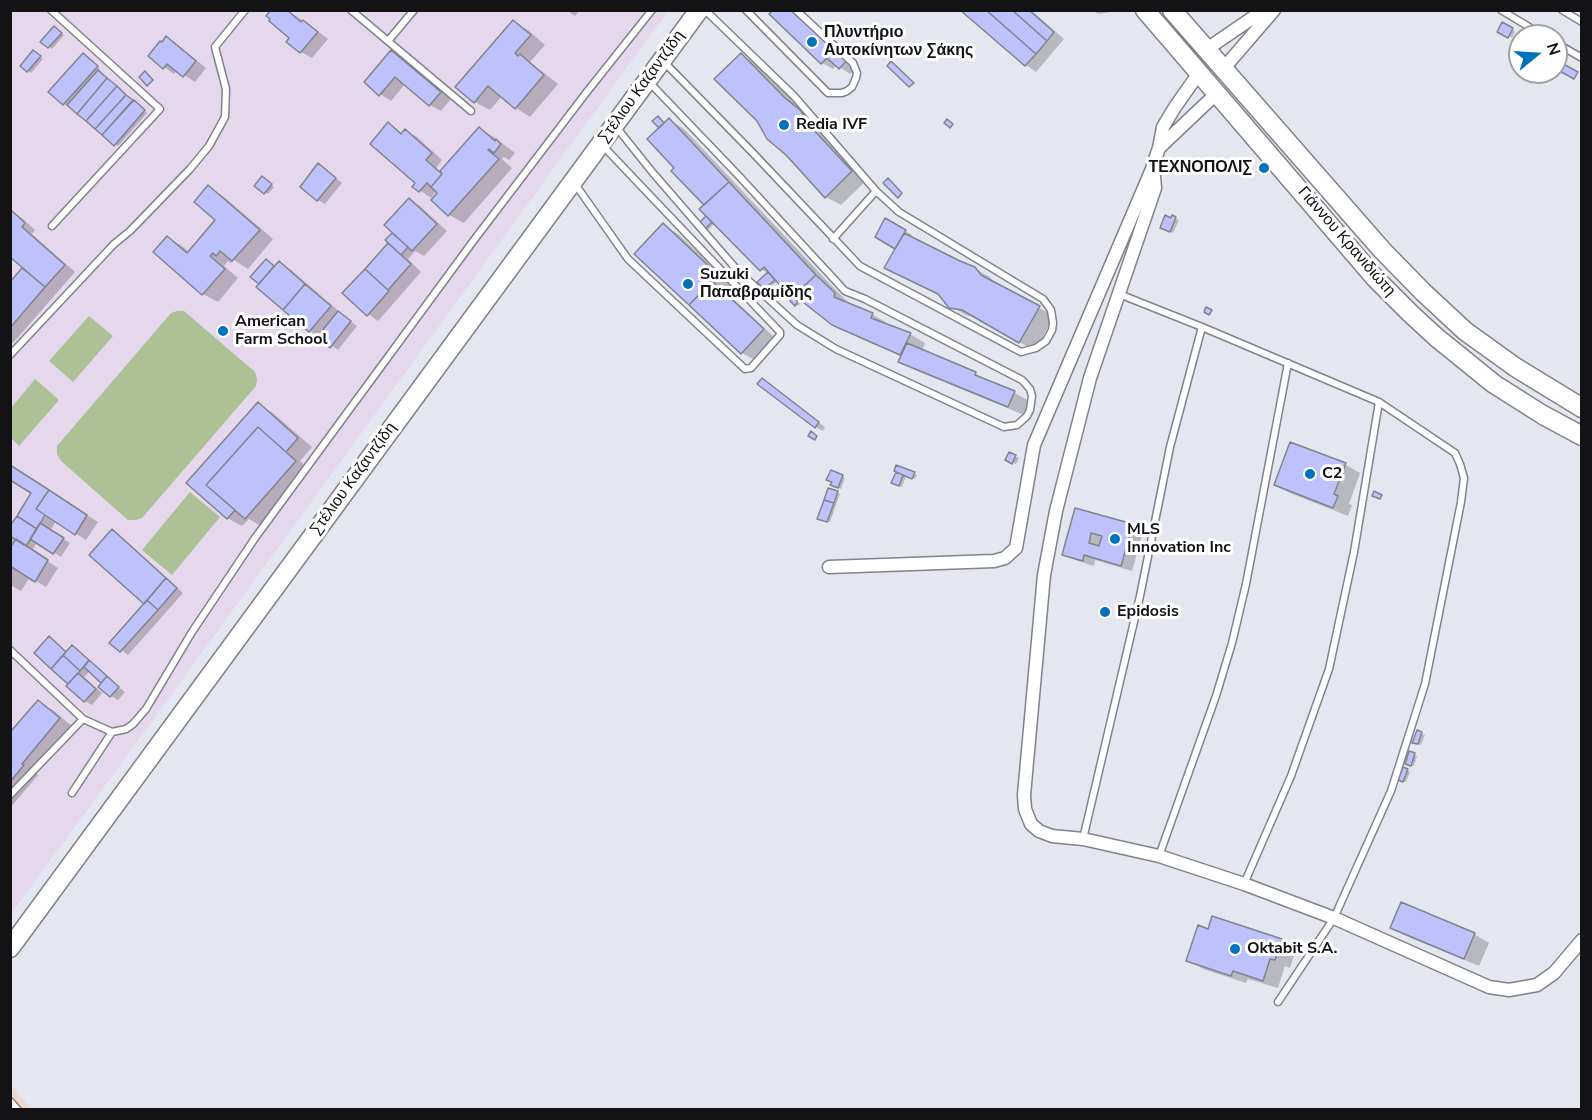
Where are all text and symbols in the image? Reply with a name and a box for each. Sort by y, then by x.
place label: Πλυντήριο Αυτοκίνητων Σάκης [824,23,973,61]
north arrow [1508,24,1568,84]
street label: Στέλιου Καζαντζίδη [595,27,689,147]
marker: Πλυντήριο Αυτοκίνητων Σάκης [805,35,819,49]
text: N [1541,40,1566,58]
place label: Redia IVF [796,115,867,135]
marker: Redia IVF [777,118,791,132]
place label: ΤΕΧΝΟΠΟΛΙΣ [1149,158,1252,178]
marker: ΤΕΧΝΟΠΟΛΙΣ [1257,161,1271,175]
street label: Γιάννου Κρανιδιώτη [1293,183,1399,301]
place label: Suzuki Παπαβραμίδης [700,265,812,303]
marker: Suzuki Παπαβραμίδης [681,277,695,291]
place label: American Farm School [235,312,328,350]
marker: American Farm School [216,324,230,338]
street label: Στέλιου Καζαντζίδη [307,419,401,539]
place label: C2 [1322,464,1342,484]
marker: C2 [1303,467,1317,481]
place label: MLS Innovation Inc [1127,520,1231,558]
marker: MLS Innovation Inc [1108,532,1122,546]
place label: Epidosis [1117,602,1179,622]
marker: Epidosis [1098,605,1112,619]
place label: Oktabit S.A. [1247,939,1337,959]
marker: Oktabit S.A. [1228,942,1242,956]

